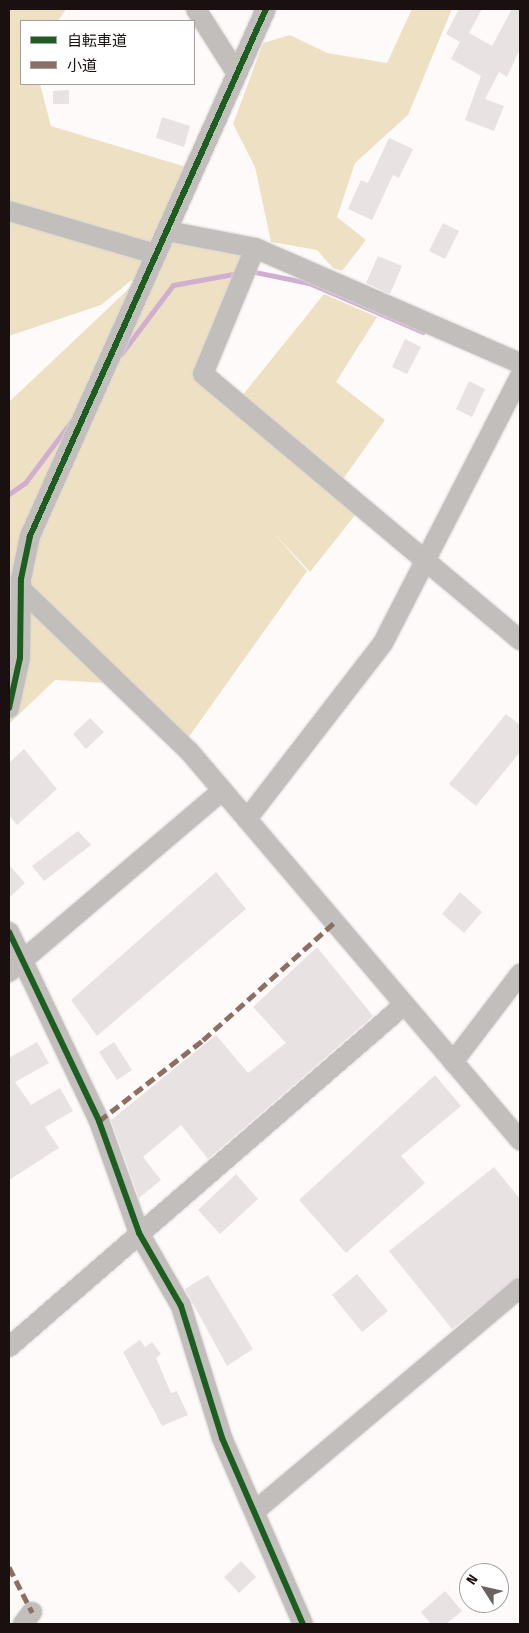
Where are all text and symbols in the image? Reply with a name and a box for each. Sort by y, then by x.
legend [20,20,195,85]
text: 自転車道 [67,32,127,50]
text: 小道 [67,57,97,75]
north arrow [459,1563,509,1613]
text: N [463,1571,481,1588]

